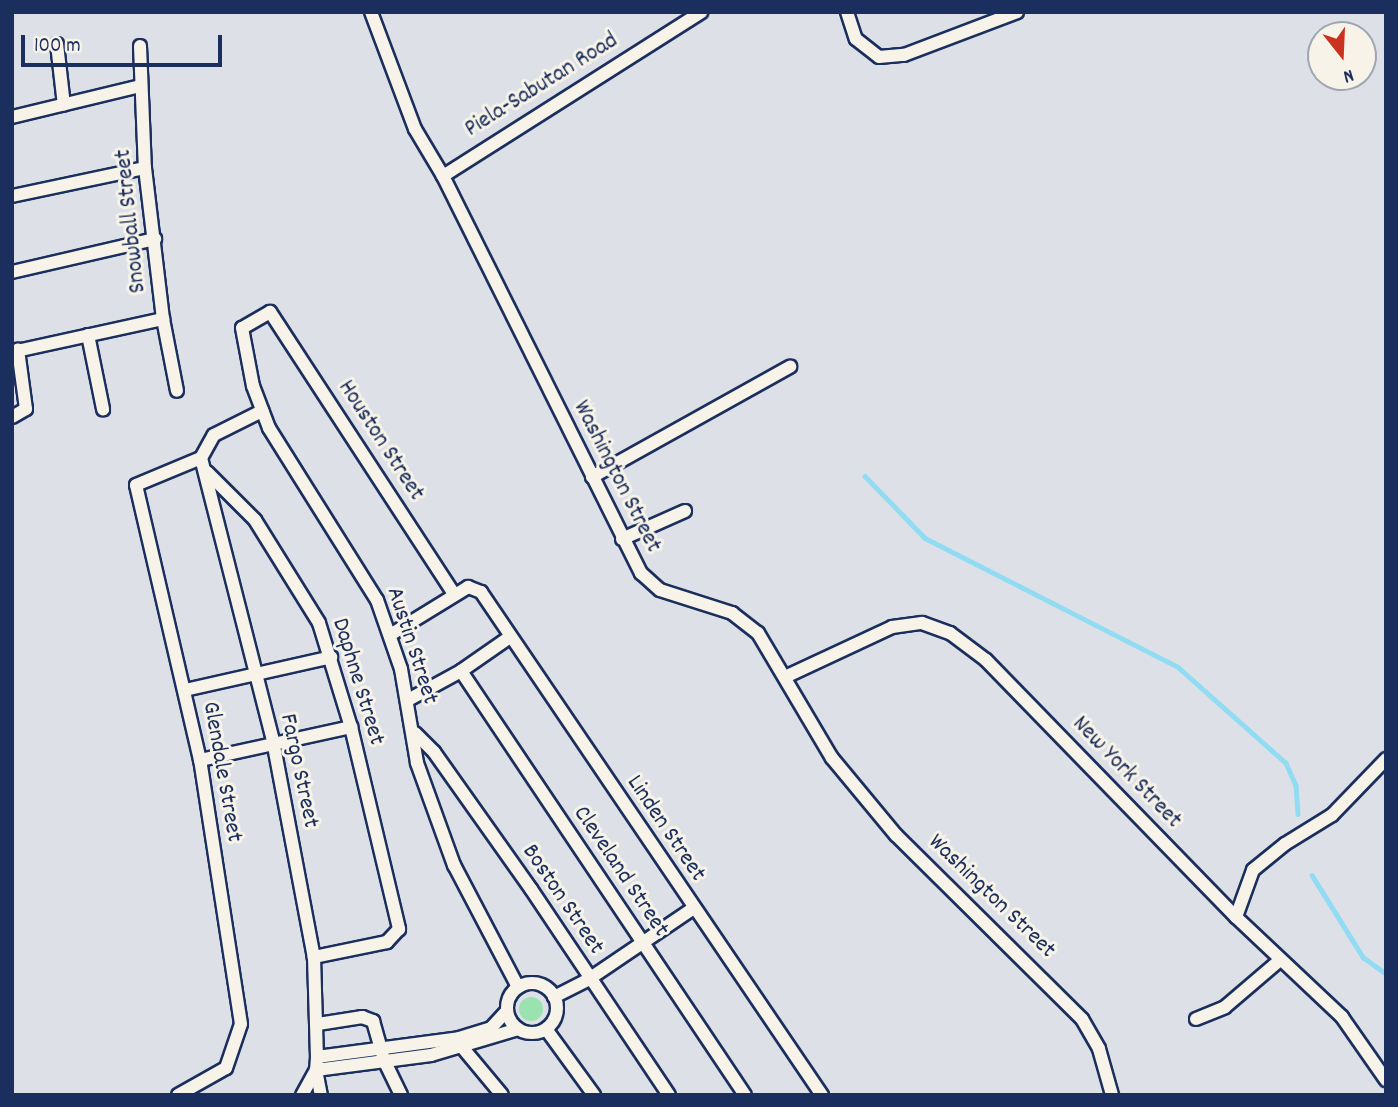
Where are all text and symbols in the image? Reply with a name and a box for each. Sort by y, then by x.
scale bar [24,21,226,65]
north arrow [1307,21,1377,91]
street label: Piela-Sabutan Road [460,27,624,145]
text: 100 m [34,32,81,62]
text: N [1339,60,1357,89]
street label: Snowball Street [110,148,154,294]
street label: Houston Street [330,375,430,507]
street label: Washington Street [565,396,667,558]
street label: Austin Street [379,584,443,708]
street label: Daphne Street [324,615,390,749]
street label: Glendale Street [194,700,248,844]
street label: Fargo Street [272,711,324,831]
street label: New York Street [1065,711,1187,835]
street label: Linden Street [619,770,711,888]
street label: Cleveland Street [566,801,674,943]
street label: Washington Street [921,829,1061,965]
street label: Boston Street [515,839,609,961]

